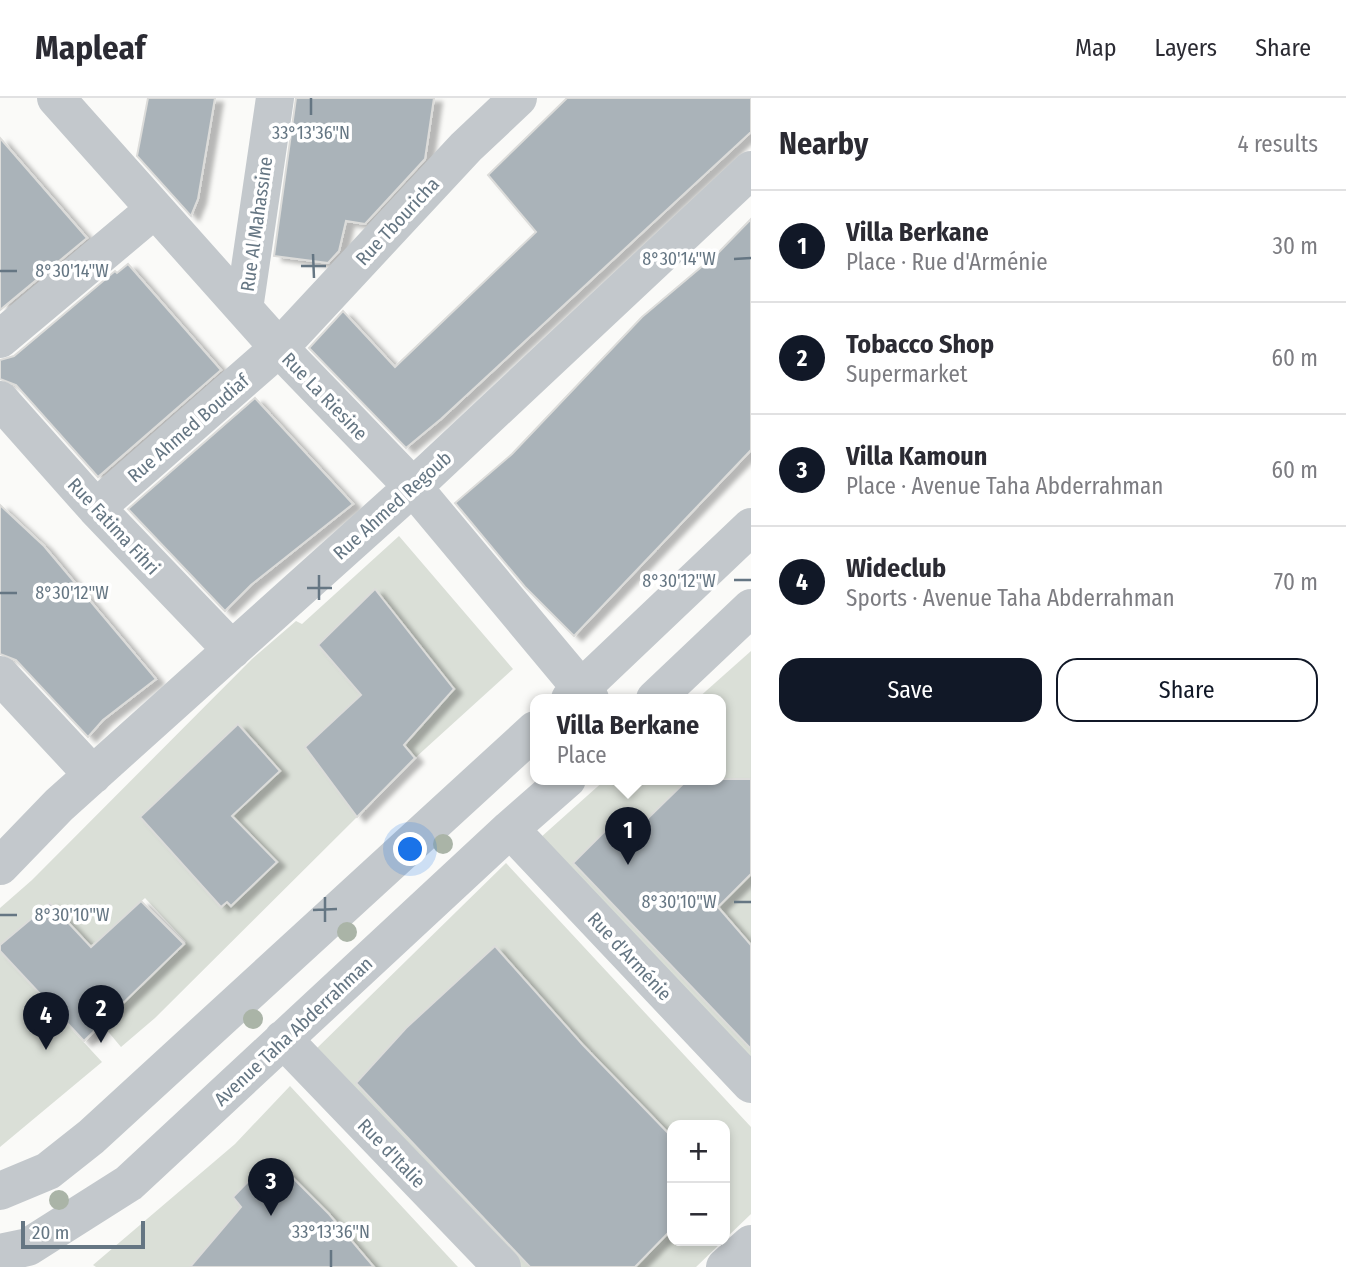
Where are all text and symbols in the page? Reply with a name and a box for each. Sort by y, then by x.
text: Mapleaf [35,28,146,68]
text: Map [1075,34,1117,62]
text: Layers [1155,34,1217,62]
text: Share [1255,34,1311,62]
text: 33°13'36"N [272,122,350,144]
text: Nearby [779,126,868,162]
text: 4 results [1237,130,1318,158]
street label: Rue Al Mahassine [236,155,277,293]
street label: Rue Tbouricha [351,173,444,270]
text: Villa Berkane [846,217,989,248]
text: 1 [797,232,807,260]
text: 30 m [1273,232,1318,260]
text: 8°30'14"W [642,248,716,270]
text: Place · Rue d'Arménie [846,248,1048,276]
text: 8°30'14"W [35,260,109,282]
text: Tobacco Shop [846,329,994,360]
text: 2 [797,344,807,372]
text: 60 m [1272,344,1318,372]
street label: Rue La Riesine [277,348,372,445]
text: Supermarket [846,360,967,388]
street label: Rue Ahmed Boudiaf [123,369,255,487]
text: Villa Kamoun [846,441,987,472]
street label: Rue Ahmed Regoub [329,446,456,564]
text: 3 [797,456,807,484]
text: 60 m [1272,456,1318,484]
text: Place · Avenue Taha Abderrahman [846,472,1163,500]
street label: Rue Fatima Fihri [63,473,164,580]
text: Wideclub [846,553,946,584]
text: 4 [796,568,808,596]
text: 70 m [1274,568,1318,596]
text: 8°30'12"W [642,570,716,592]
text: 8°30'12"W [35,582,109,604]
text: Sports · Avenue Taha Abderrahman [846,584,1175,612]
button: Save [779,658,1042,722]
button: Share [1056,658,1318,722]
popup [530,694,726,785]
text: Villa Berkane [557,710,699,741]
text: Place [557,741,607,769]
pin: 1 [605,807,651,865]
your location [393,832,427,866]
text: 8°30'10"W [642,891,717,913]
text: 8°30'10"W [35,904,110,926]
street label: Rue d'Arménie [583,907,676,1005]
street label: Avenue Taha Abderrahman [209,952,377,1111]
pin: 2 [78,985,124,1043]
pin: 4 [23,992,69,1050]
street label: Rue d'Italie [353,1114,430,1193]
map controls [667,1120,730,1246]
button: + [667,1120,730,1183]
pin: 3 [248,1158,294,1216]
button: − [667,1183,730,1246]
scale bar [21,1218,145,1250]
text: 20 m [32,1221,69,1244]
text: 33°13'36"N [292,1221,370,1243]

